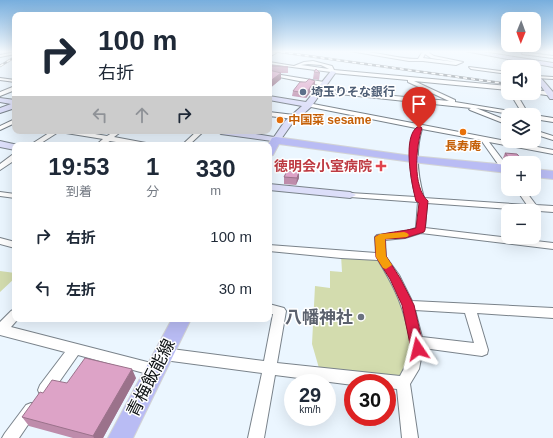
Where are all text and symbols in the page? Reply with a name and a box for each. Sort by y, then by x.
north arrow [501,12,541,52]
map controls [501,12,541,244]
text: 100 m [98,25,177,56]
icon: right [32,28,84,80]
button: sound [501,60,541,100]
text: 右折 [98,63,134,83]
place label: 埼玉りそな銀行 [311,85,395,99]
marker: 埼玉りそな銀行 [298,87,308,97]
pin [402,87,436,128]
icon: arrive [408,93,430,115]
icon: left [89,104,111,126]
icon: ahead [131,104,153,126]
icon: right [173,104,195,126]
button: layers [501,108,541,148]
place label: 中国菜 sesame [288,113,372,127]
marker: 中国菜 sesame [275,115,285,125]
marker: 長寿庵 [458,127,468,137]
place label: 長寿庵 [445,139,481,153]
text: 19:53 [48,153,110,180]
text: 1 [146,153,159,180]
text: 330 [196,155,236,182]
button: + [501,156,541,196]
place label: 徳明会小室病院 [274,158,372,174]
marker: 徳明会小室病院 [375,160,387,172]
text: m [210,183,221,198]
text: 到着 [66,184,92,199]
text: 分 [146,184,159,199]
button: − [501,204,541,244]
icon: right [32,225,54,247]
text: 100 m [210,228,252,245]
text: 右折 [66,229,96,246]
icon: left [32,277,54,299]
text: 30 m [219,280,252,297]
text: 左折 [66,281,96,298]
place label: 八幡神社 [285,308,353,327]
marker: 八幡神社 [356,312,366,322]
position arrow [397,328,439,370]
street label: 青梅飯能線 [123,336,179,420]
speed limit sign: 30 [344,374,396,426]
text: 29 [299,384,321,406]
text: km/h [299,404,321,415]

